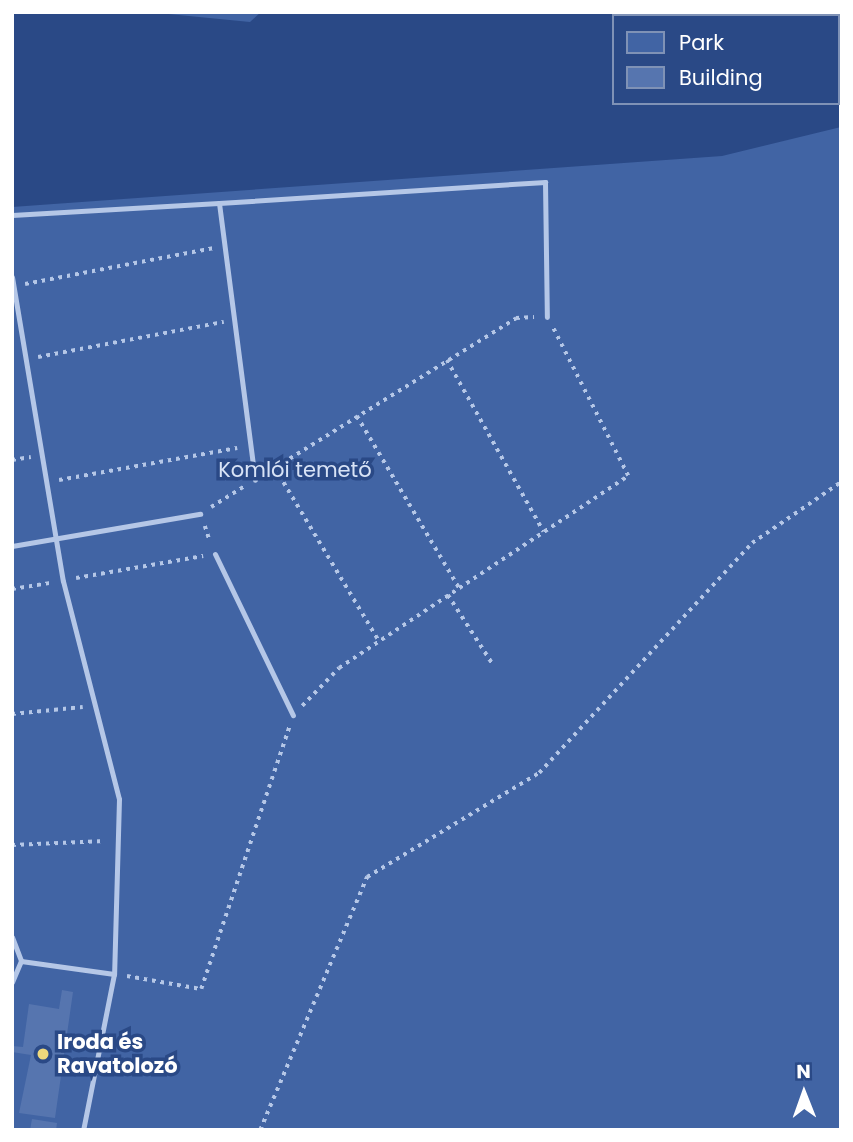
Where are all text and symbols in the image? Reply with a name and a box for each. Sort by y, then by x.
legend [612,14,839,105]
text: Park [679,28,724,57]
text: Building [679,63,763,92]
park label: Komlói temető [218,457,372,483]
place label: Iroda és Ravatolozó [57,1029,178,1079]
marker: Iroda és Ravatolozó [35,1046,51,1062]
north arrow [769,1058,839,1128]
text: N [796,1058,811,1085]

